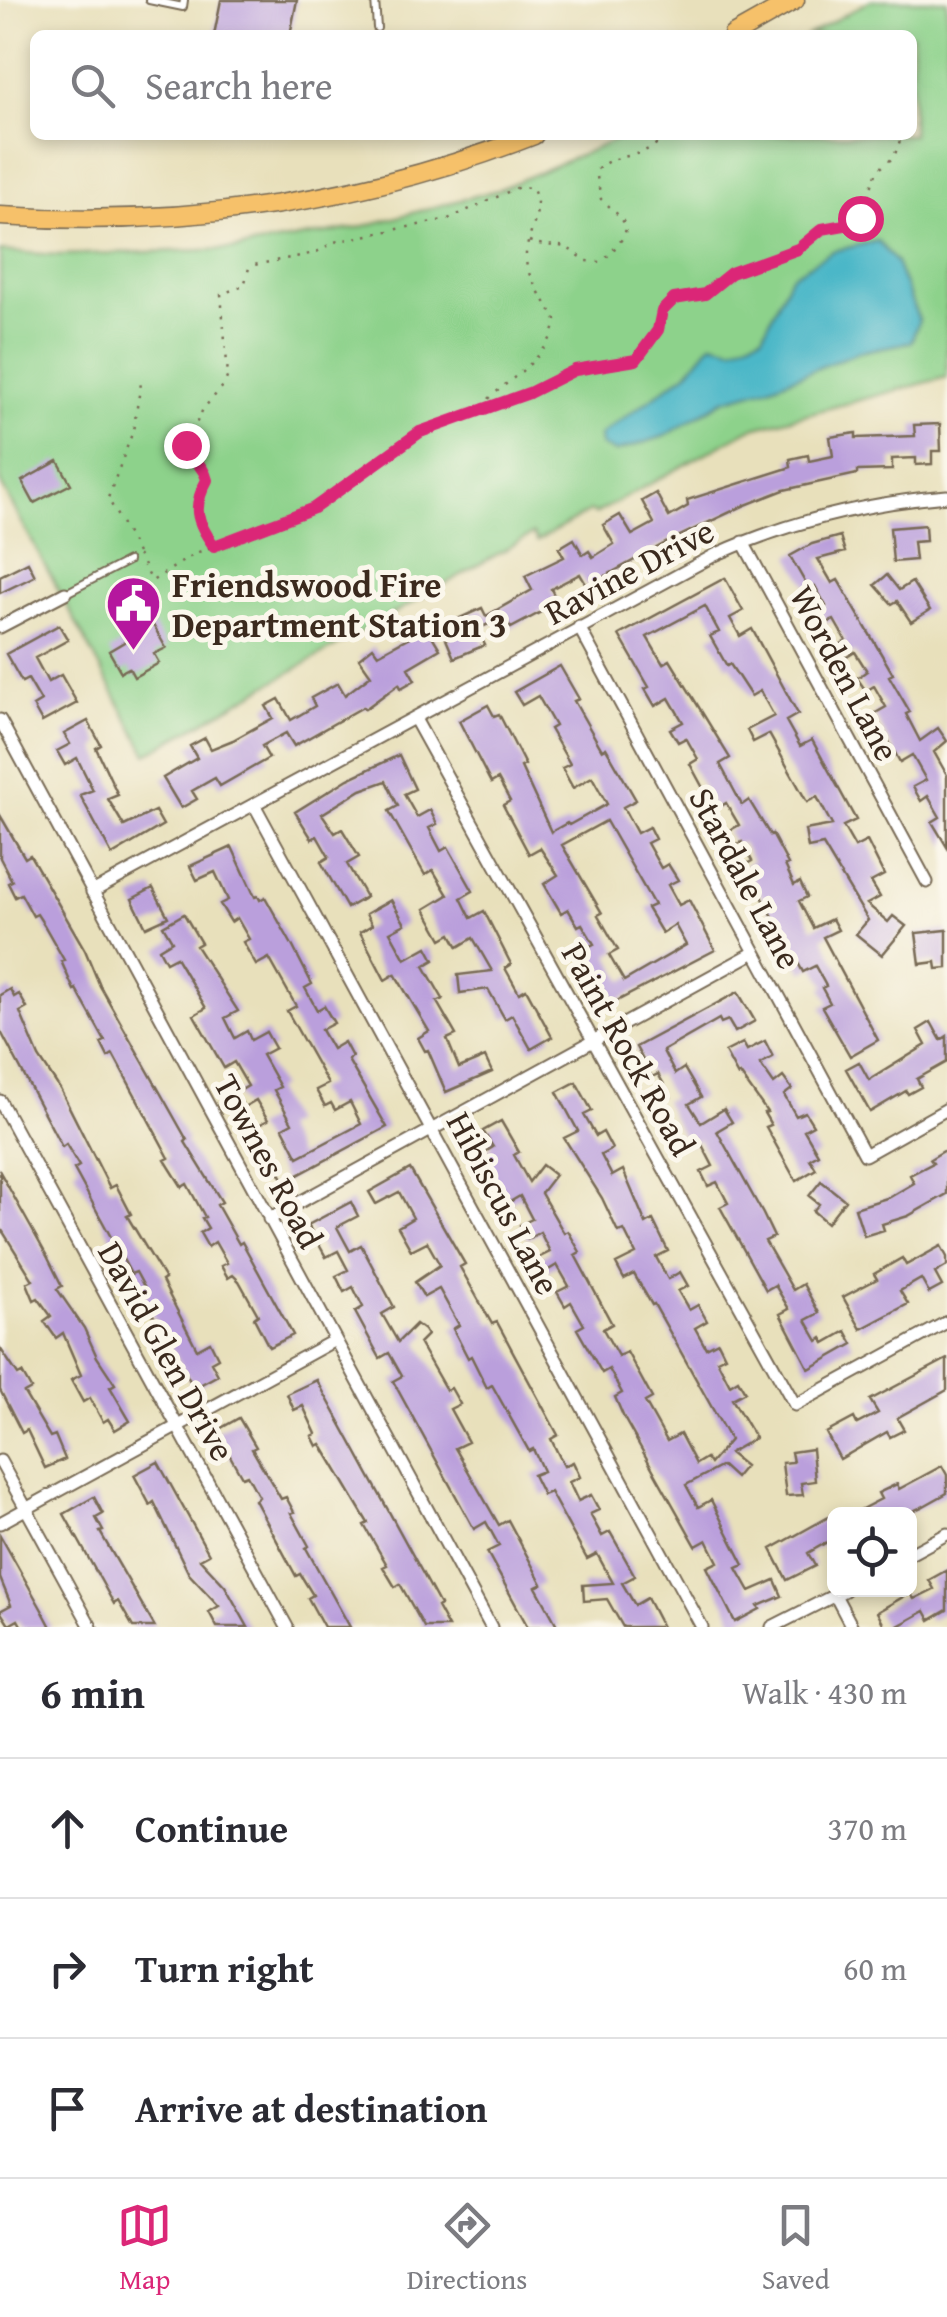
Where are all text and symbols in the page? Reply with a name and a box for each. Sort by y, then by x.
search box [30,30,917,140]
text: Search here [145,57,333,113]
icon: search [65,58,120,113]
route start [838,196,884,242]
route end [164,423,210,469]
street label: Ravine Drive [535,505,723,637]
place label: Friendswood Fire Department Station 3 [172,559,507,650]
public building icon: Friendswood Fire Department Station 3 [103,574,163,653]
street label: Worden Lane [777,576,913,770]
street label: Stardale Lane [677,778,815,978]
street label: Paint Rock Road [549,933,709,1165]
street label: Townes Road [202,1065,337,1258]
street label: Hibiscus Lane [434,1102,574,1304]
street label: David Glen Drive [86,1232,248,1470]
map controls [827,1507,917,1597]
button: locate [827,1507,917,1597]
text: 6 min [40,1662,145,1723]
text: Walk · 430 m [742,1669,907,1716]
text: Continue [135,1800,288,1856]
icon: ahead [40,1801,95,1856]
text: 370 m [828,1805,907,1852]
text: Turn right [135,1940,314,1996]
icon: right [40,1941,95,1996]
text: 60 m [843,1945,907,1992]
text: Arrive at destination [135,2080,488,2136]
icon: arrive [40,2081,95,2136]
tab: Map [117,2198,172,2299]
tab: Directions [407,2198,527,2299]
tab: Saved [762,2198,830,2299]

